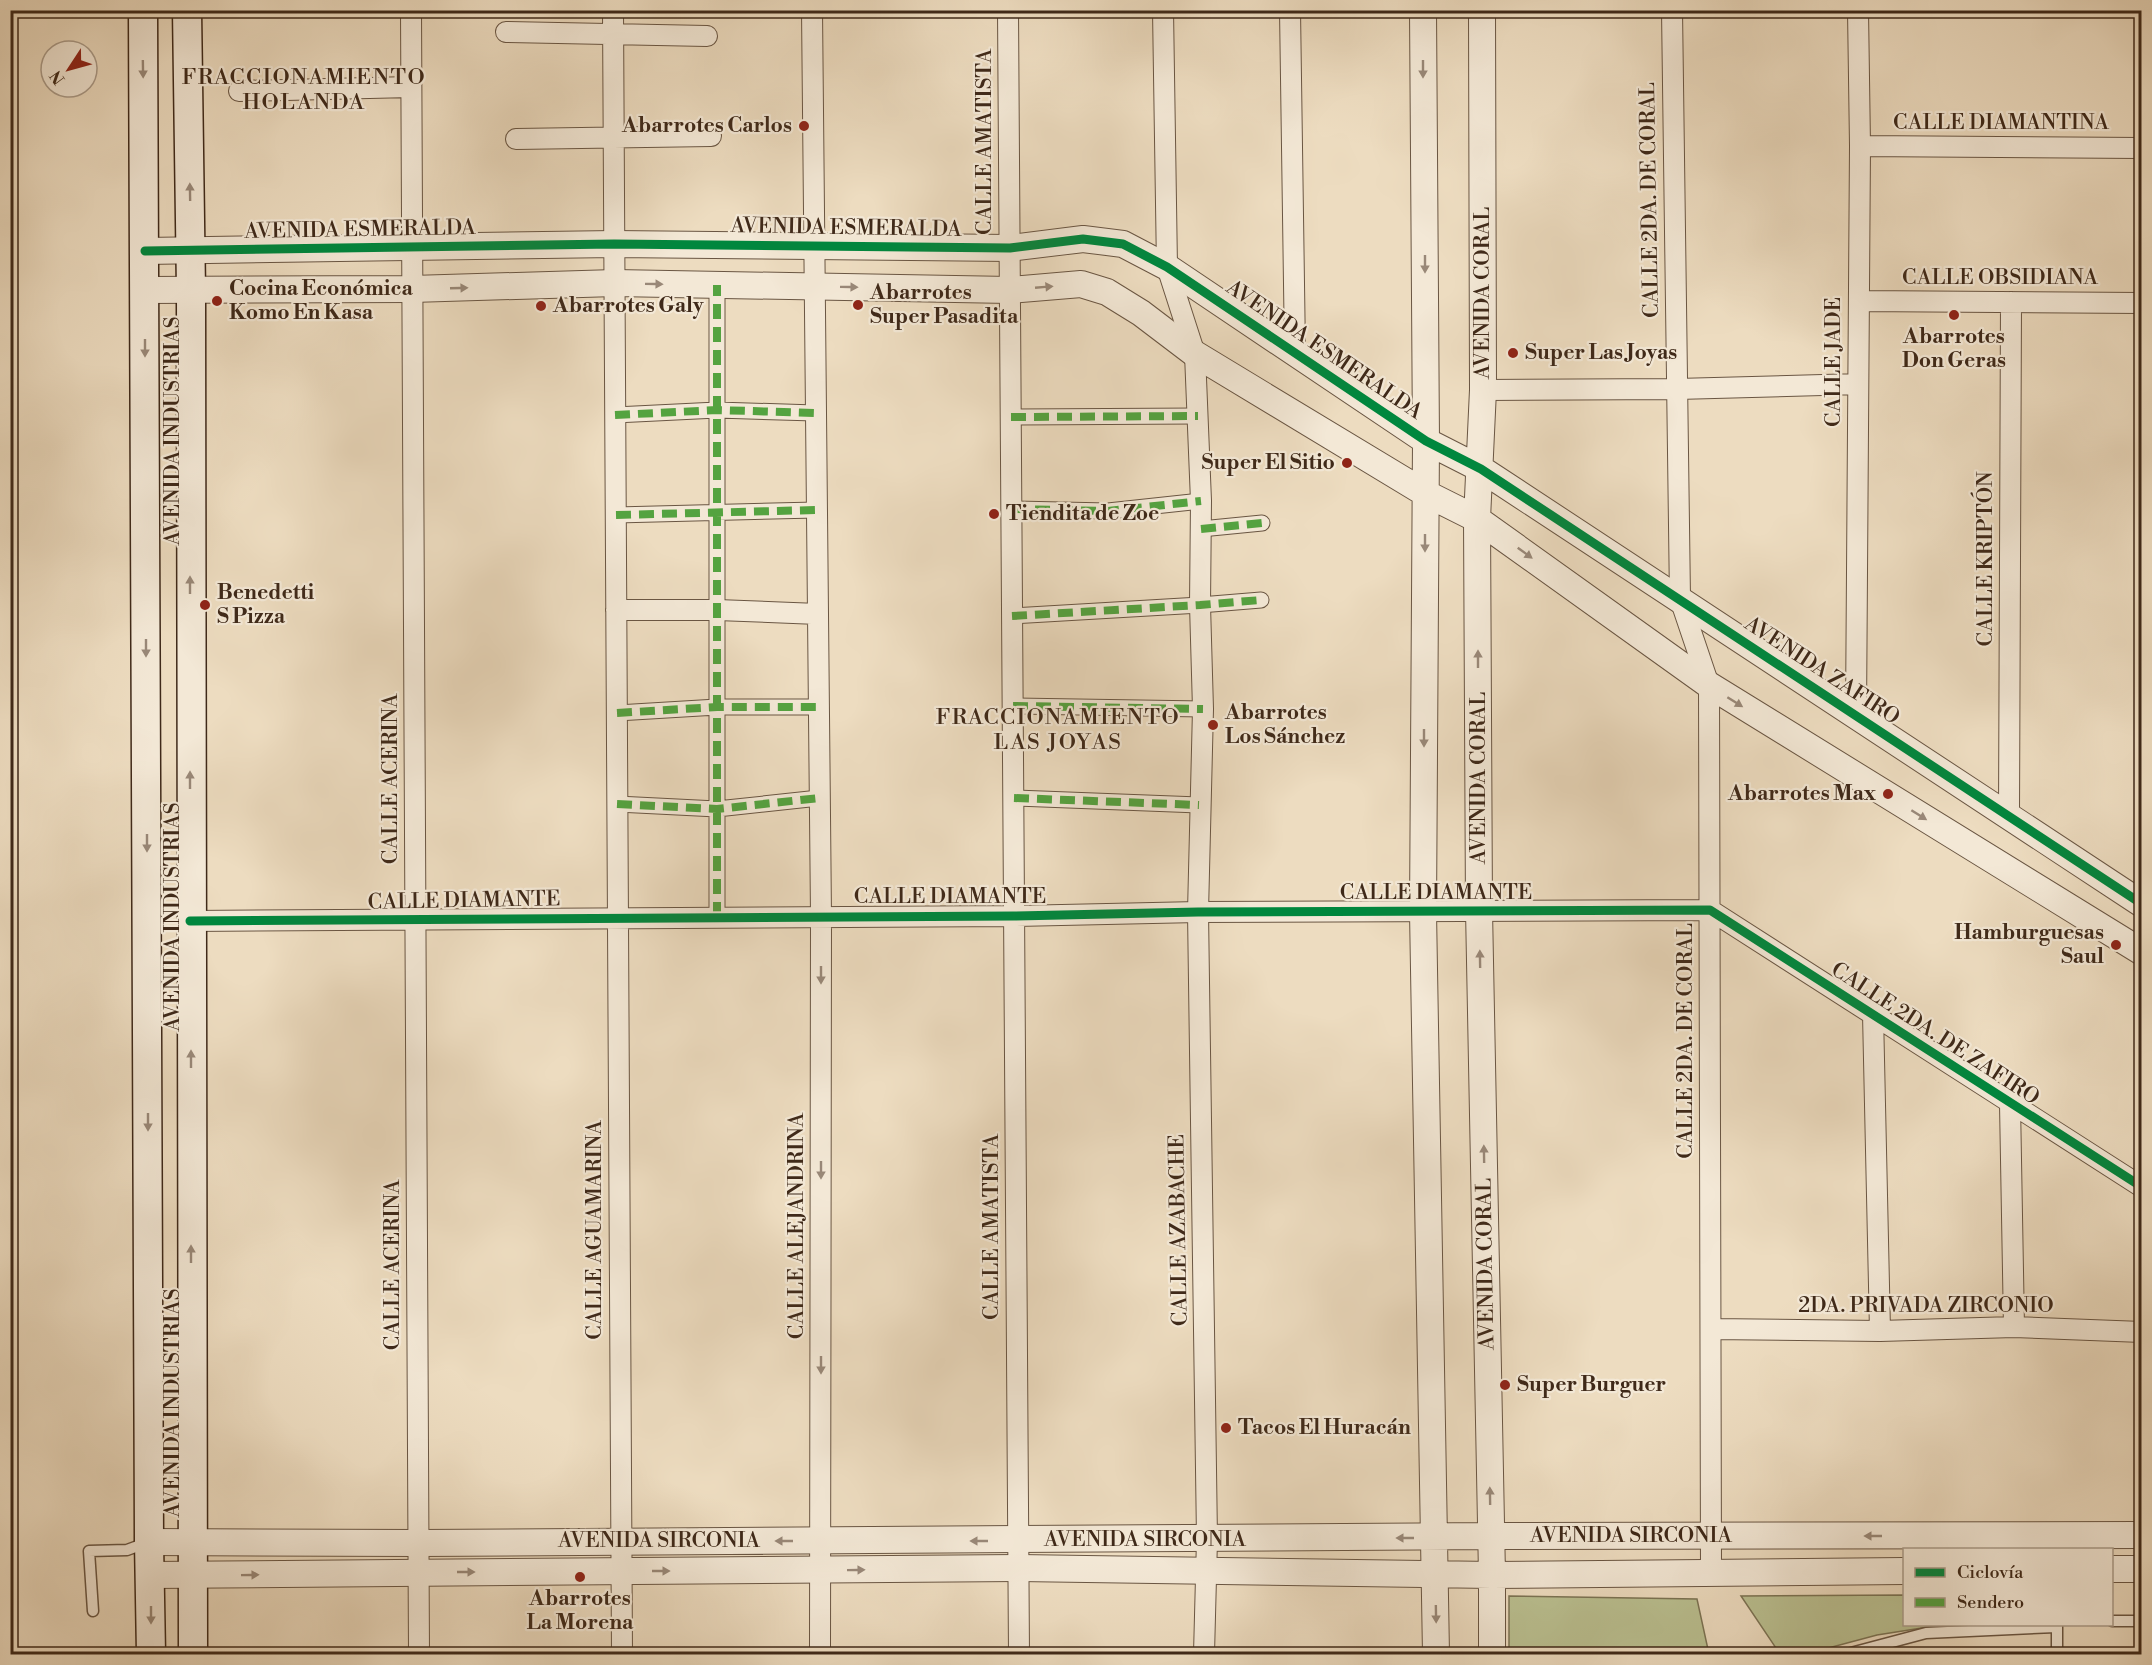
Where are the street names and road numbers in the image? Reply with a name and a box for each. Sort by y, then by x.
street label: CALLE AMATISTA [972,48,998,235]
street label: CALLE 2DA. DE CORAL [1635,82,1665,318]
street label: CALLE DIAMANTINA [1893,110,2110,136]
street label: AVENIDA CORAL [1470,207,1496,380]
street label: AVENIDA ESMERALDA [729,213,962,243]
street label: AVENIDA ESMERALDA [243,215,476,245]
street label: CALLE OBSIDIANA [1902,265,2099,291]
street label: AVENIDA ESMERALDA [1220,274,1428,426]
street label: CALLE JADE [1821,297,1847,427]
street label: AVENIDA INDUSTRIAS [160,316,186,547]
street label: CALLE KRIPTÓN [1970,471,1999,647]
street label: AVENIDA ZAFIRO [1739,611,1904,731]
street label: AVENIDA CORAL [1466,692,1492,865]
street label: CALLE ACERINA [378,693,404,864]
street label: AVENIDA INDUSTRIAS [160,802,186,1033]
street label: CALLE DIAMANTE [1340,880,1532,906]
street label: CALLE DIAMANTE [854,884,1046,910]
street label: CALLE DIAMANTE [367,886,561,916]
street label: CALLE 2DA. DE CORAL [1673,923,1699,1159]
street label: CALLE 2DA. DE ZAFIRO [1826,957,2044,1111]
street label: CALLE ALEJANDRINA [784,1112,810,1339]
street label: CALLE AGUAMARINA [582,1120,608,1340]
street label: CALLE AMATISTA [979,1133,1005,1320]
street label: CALLE AZABACHE [1164,1134,1194,1326]
street label: AVENIDA CORAL [1471,1178,1501,1351]
street label: CALLE ACERINA [380,1179,406,1350]
street label: AVENIDA INDUSTRIAS [160,1288,186,1519]
street label: 2DA. PRIVADA ZIRCONIO [1798,1293,2054,1319]
street label: AVENIDA SIRCONIA [1529,1523,1732,1549]
street label: AVENIDA SIRCONIA [1043,1527,1246,1553]
street label: AVENIDA SIRCONIA [557,1528,760,1554]

